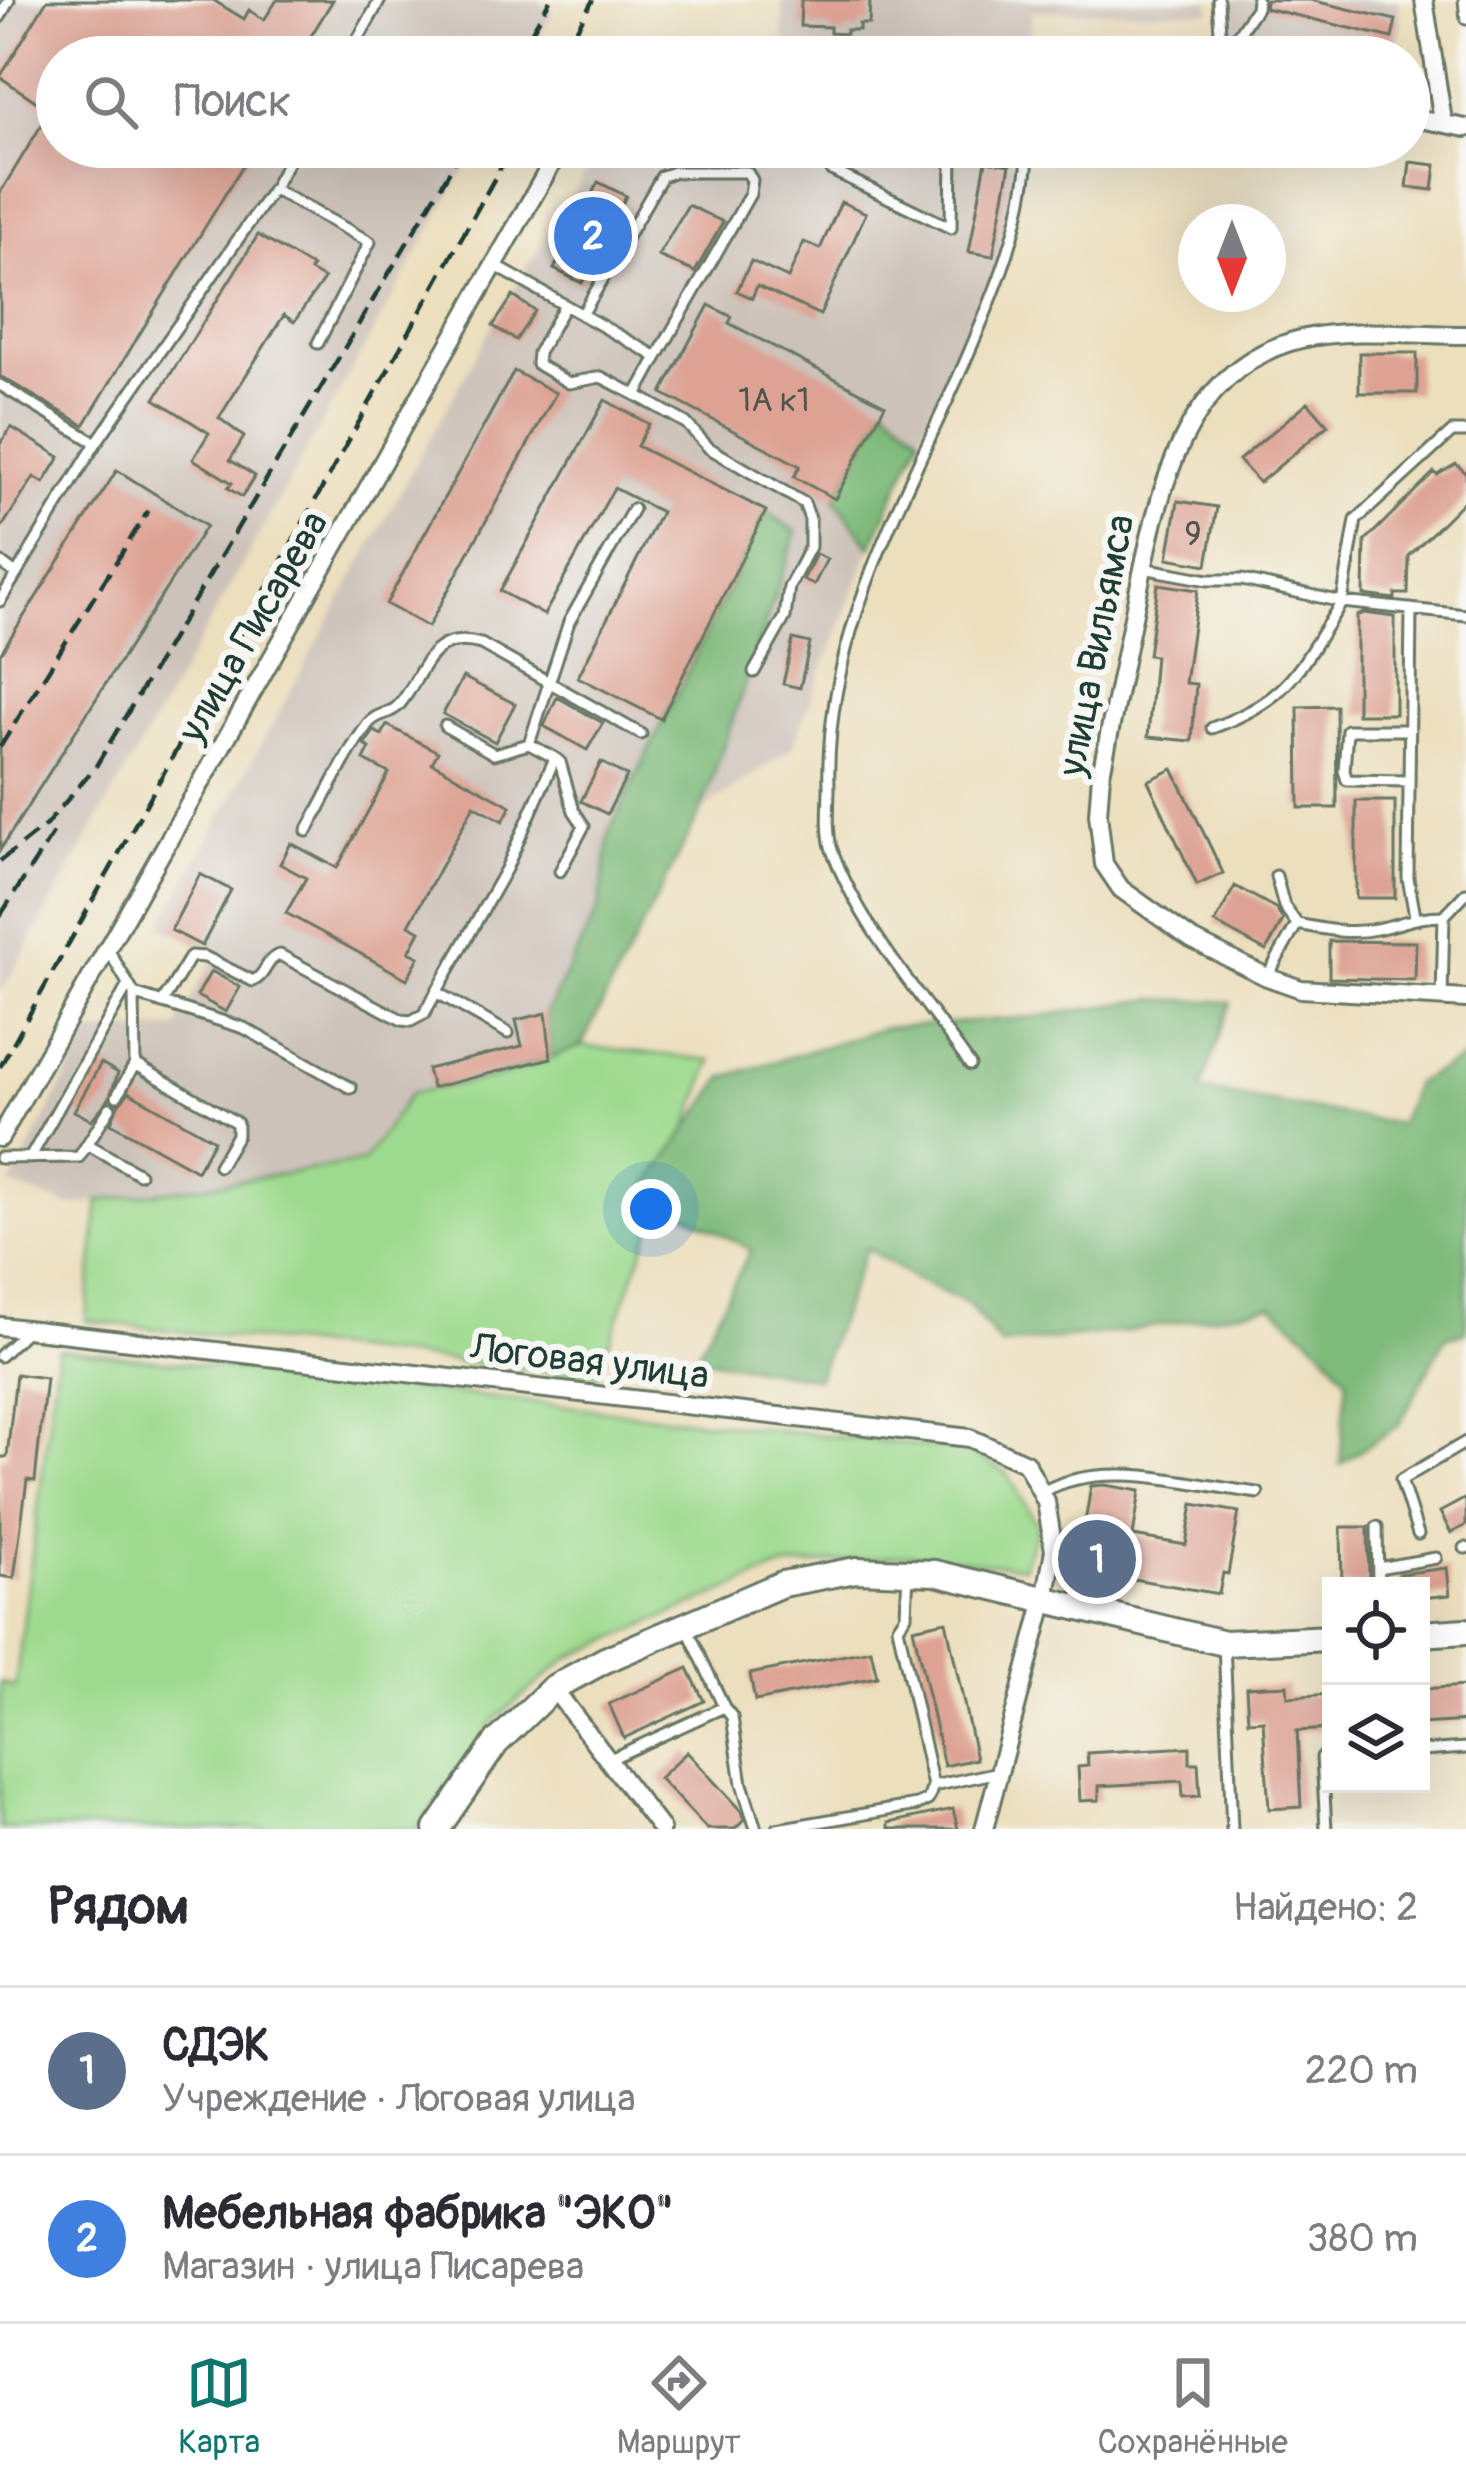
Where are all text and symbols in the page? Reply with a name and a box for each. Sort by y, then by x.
search box [36,36,1430,168]
icon: search [78,69,144,135]
text: Поиск [174,74,291,130]
pin: 2 [554,191,632,281]
north arrow [1178,204,1286,312]
house number: 1А к1 [738,380,810,421]
street label: улица Писарева [167,502,339,752]
street label: улица Вильямса [1047,510,1146,781]
house number: 9 [1185,514,1202,555]
your location [621,1179,681,1239]
street label: Логовая улица [467,1322,712,1400]
pin: 1 [1058,1514,1136,1604]
map controls [1322,1577,1430,1793]
button: locate [1322,1577,1430,1685]
button: layers [1322,1685,1430,1793]
text: Рядом [48,1875,189,1939]
text: Найдено: 2 [1233,1883,1418,1932]
text: СДЭК [162,2018,270,2074]
text: 1 [79,2046,95,2095]
text: 220 m [1305,2046,1418,2095]
text: Учреждение · Логовая улица [162,2074,636,2123]
text: Мебельная фабрика "ЭКО" [162,2186,674,2242]
text: 2 [76,2214,98,2263]
text: 380 m [1307,2214,1418,2263]
text: Магазин · улица Писарева [162,2242,584,2291]
tab: Карта [178,2350,260,2463]
tab: Маршрут [617,2350,741,2463]
tab: Сохранённые [1097,2350,1288,2463]

